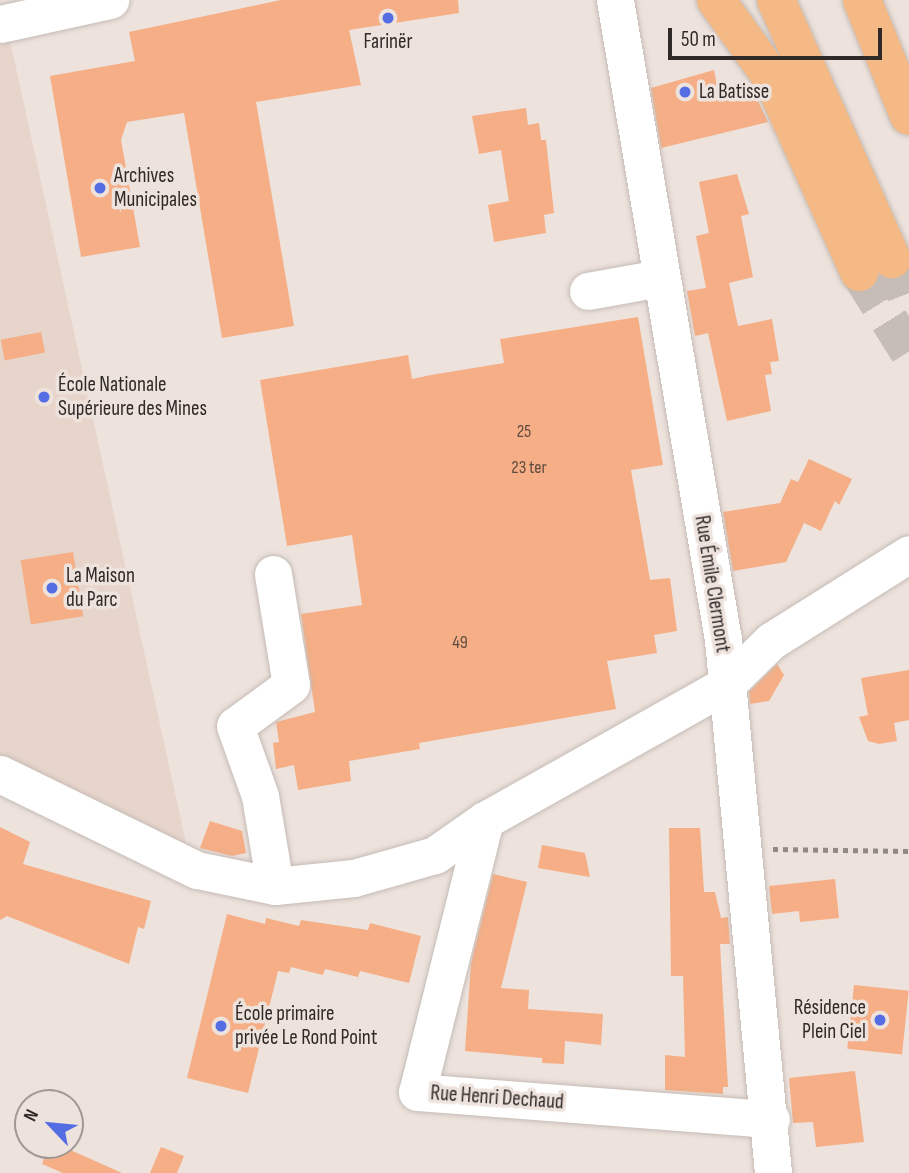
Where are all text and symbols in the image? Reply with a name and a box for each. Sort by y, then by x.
marker: Farinër [380,10,396,26]
scale bar [671,14,884,58]
text: 50 m [681,27,716,52]
place label: Farinër [363,29,413,55]
place label: La Batisse [699,79,769,105]
marker: La Batisse [677,84,693,100]
place label: Archives Municipales [114,163,197,213]
marker: Archives Municipales [92,180,108,196]
place label: École Nationale Supérieure des Mines [58,372,207,422]
marker: École Nationale Supérieure des Mines [36,389,52,405]
house number: 25 [517,421,531,443]
house number: 23 ter [511,457,547,479]
street label: Rue Émile Clermont [689,514,735,654]
place label: La Maison du Parc [66,563,135,613]
marker: La Maison du Parc [44,580,60,596]
house number: 49 [452,632,468,654]
place label: Résidence Plein Ciel [794,995,866,1045]
place label: École primaire privée Le Rond Point [235,1001,377,1051]
marker: Résidence Plein Ciel [872,1012,888,1028]
marker: École primaire privée Le Rond Point [213,1018,229,1034]
street label: Rue Henri Dechaud [430,1081,564,1115]
north arrow [14,1089,84,1159]
text: N [19,1106,44,1125]

